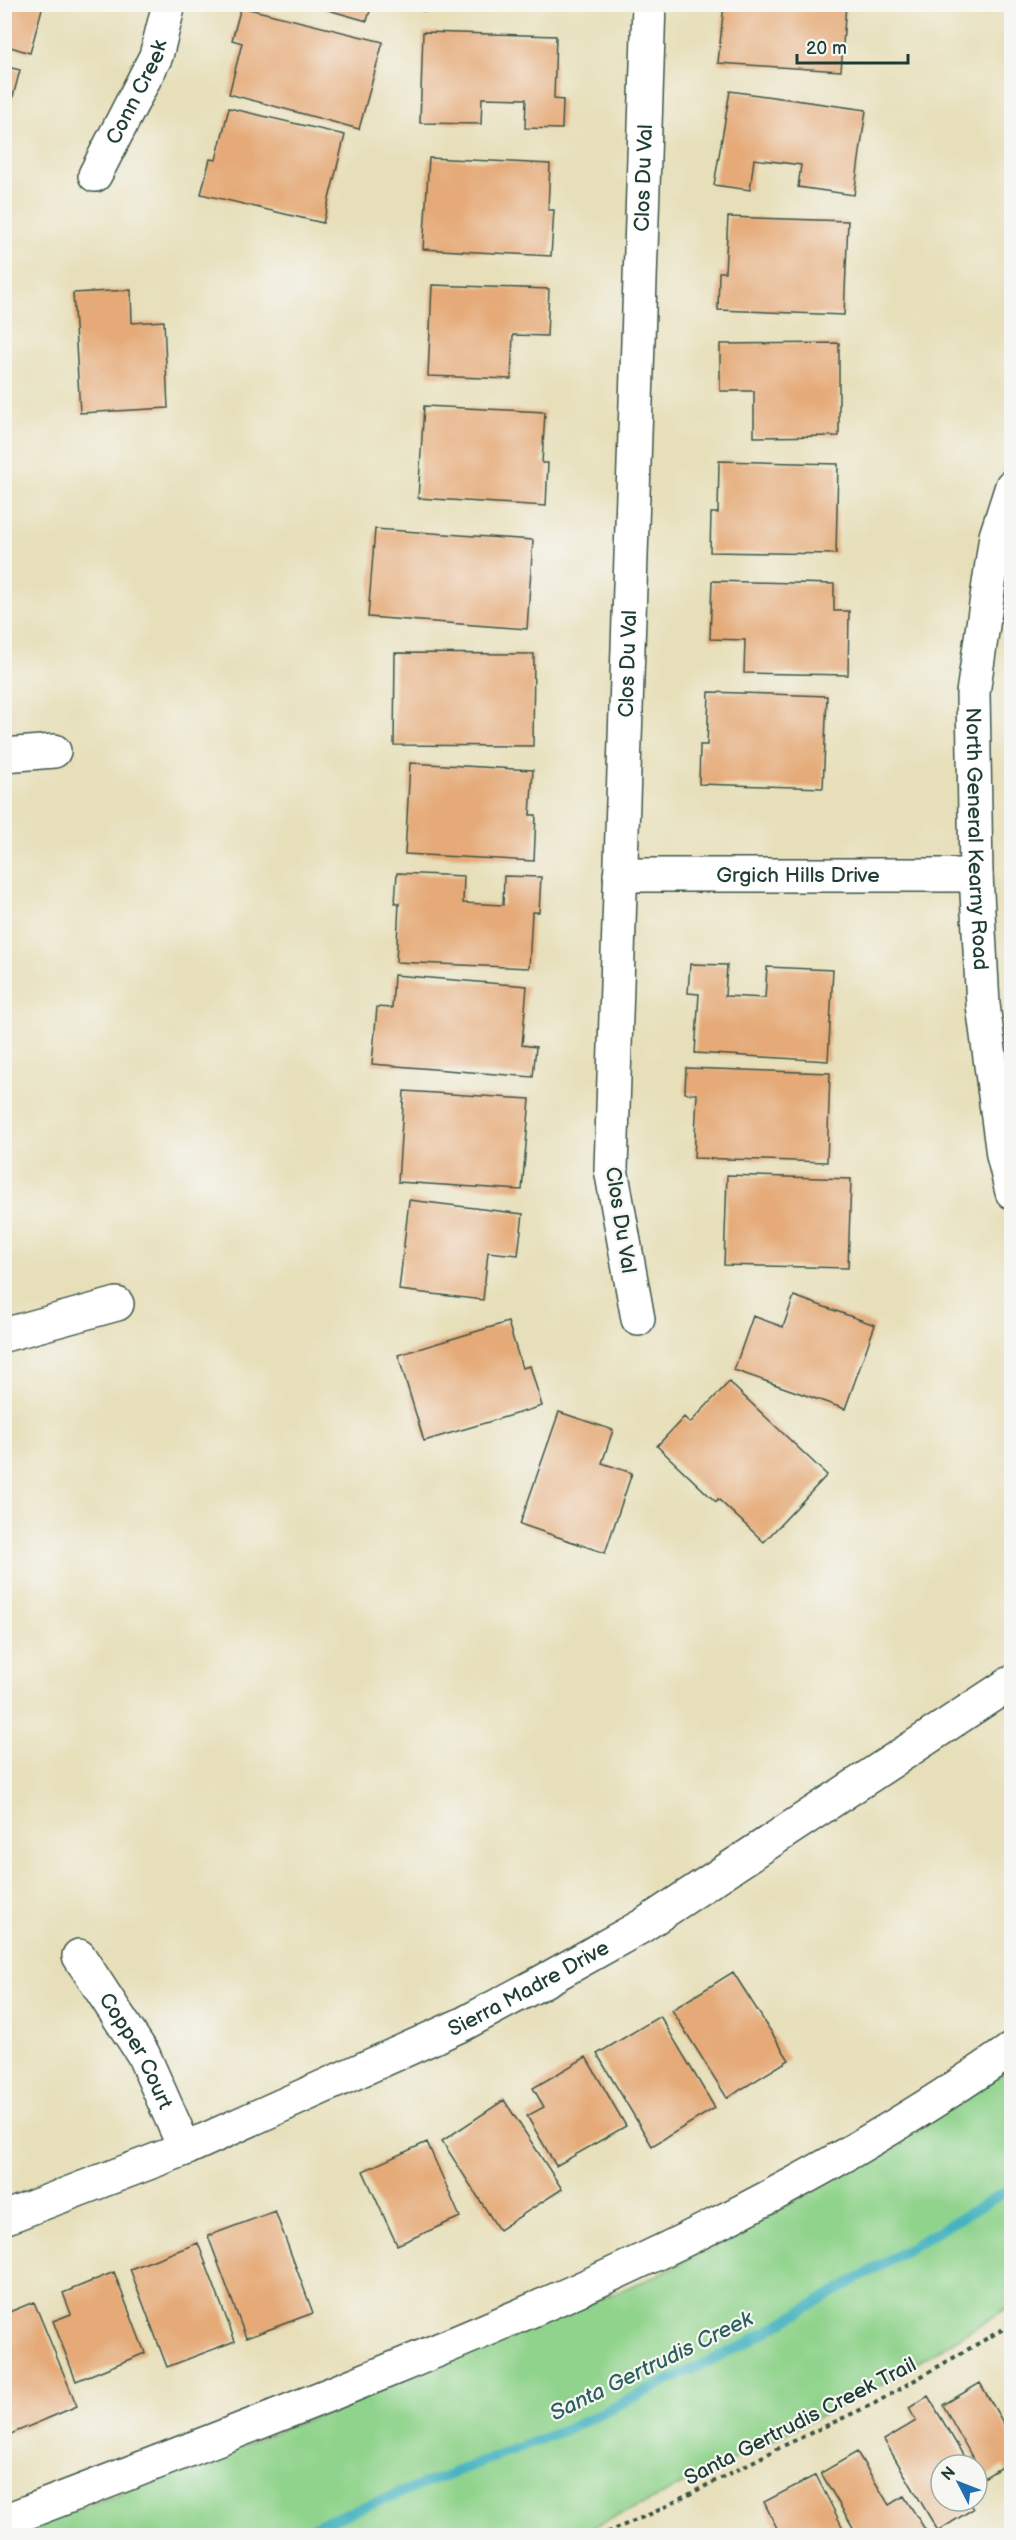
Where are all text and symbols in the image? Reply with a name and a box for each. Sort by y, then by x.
scale bar [797,27,908,65]
street label: Conn Creek [101,37,173,149]
text: 20 m [806,38,847,59]
street label: Clos Du Val [630,124,658,232]
street label: Clos Du Val [614,610,642,718]
street label: North General Kearny Road [960,707,993,971]
street label: Grgich Hills Drive [716,863,880,888]
street label: Clos Du Val [600,1165,641,1275]
street label: Sierra Madre Drive [444,1935,613,2042]
street label: Copper Court [93,1988,178,2113]
water label: Santa Gertrudis Creek [546,2305,759,2427]
street label: Santa Gertrudis Creek Trail [680,2352,920,2491]
north arrow [929,2453,989,2513]
text: N [938,2463,960,2485]

